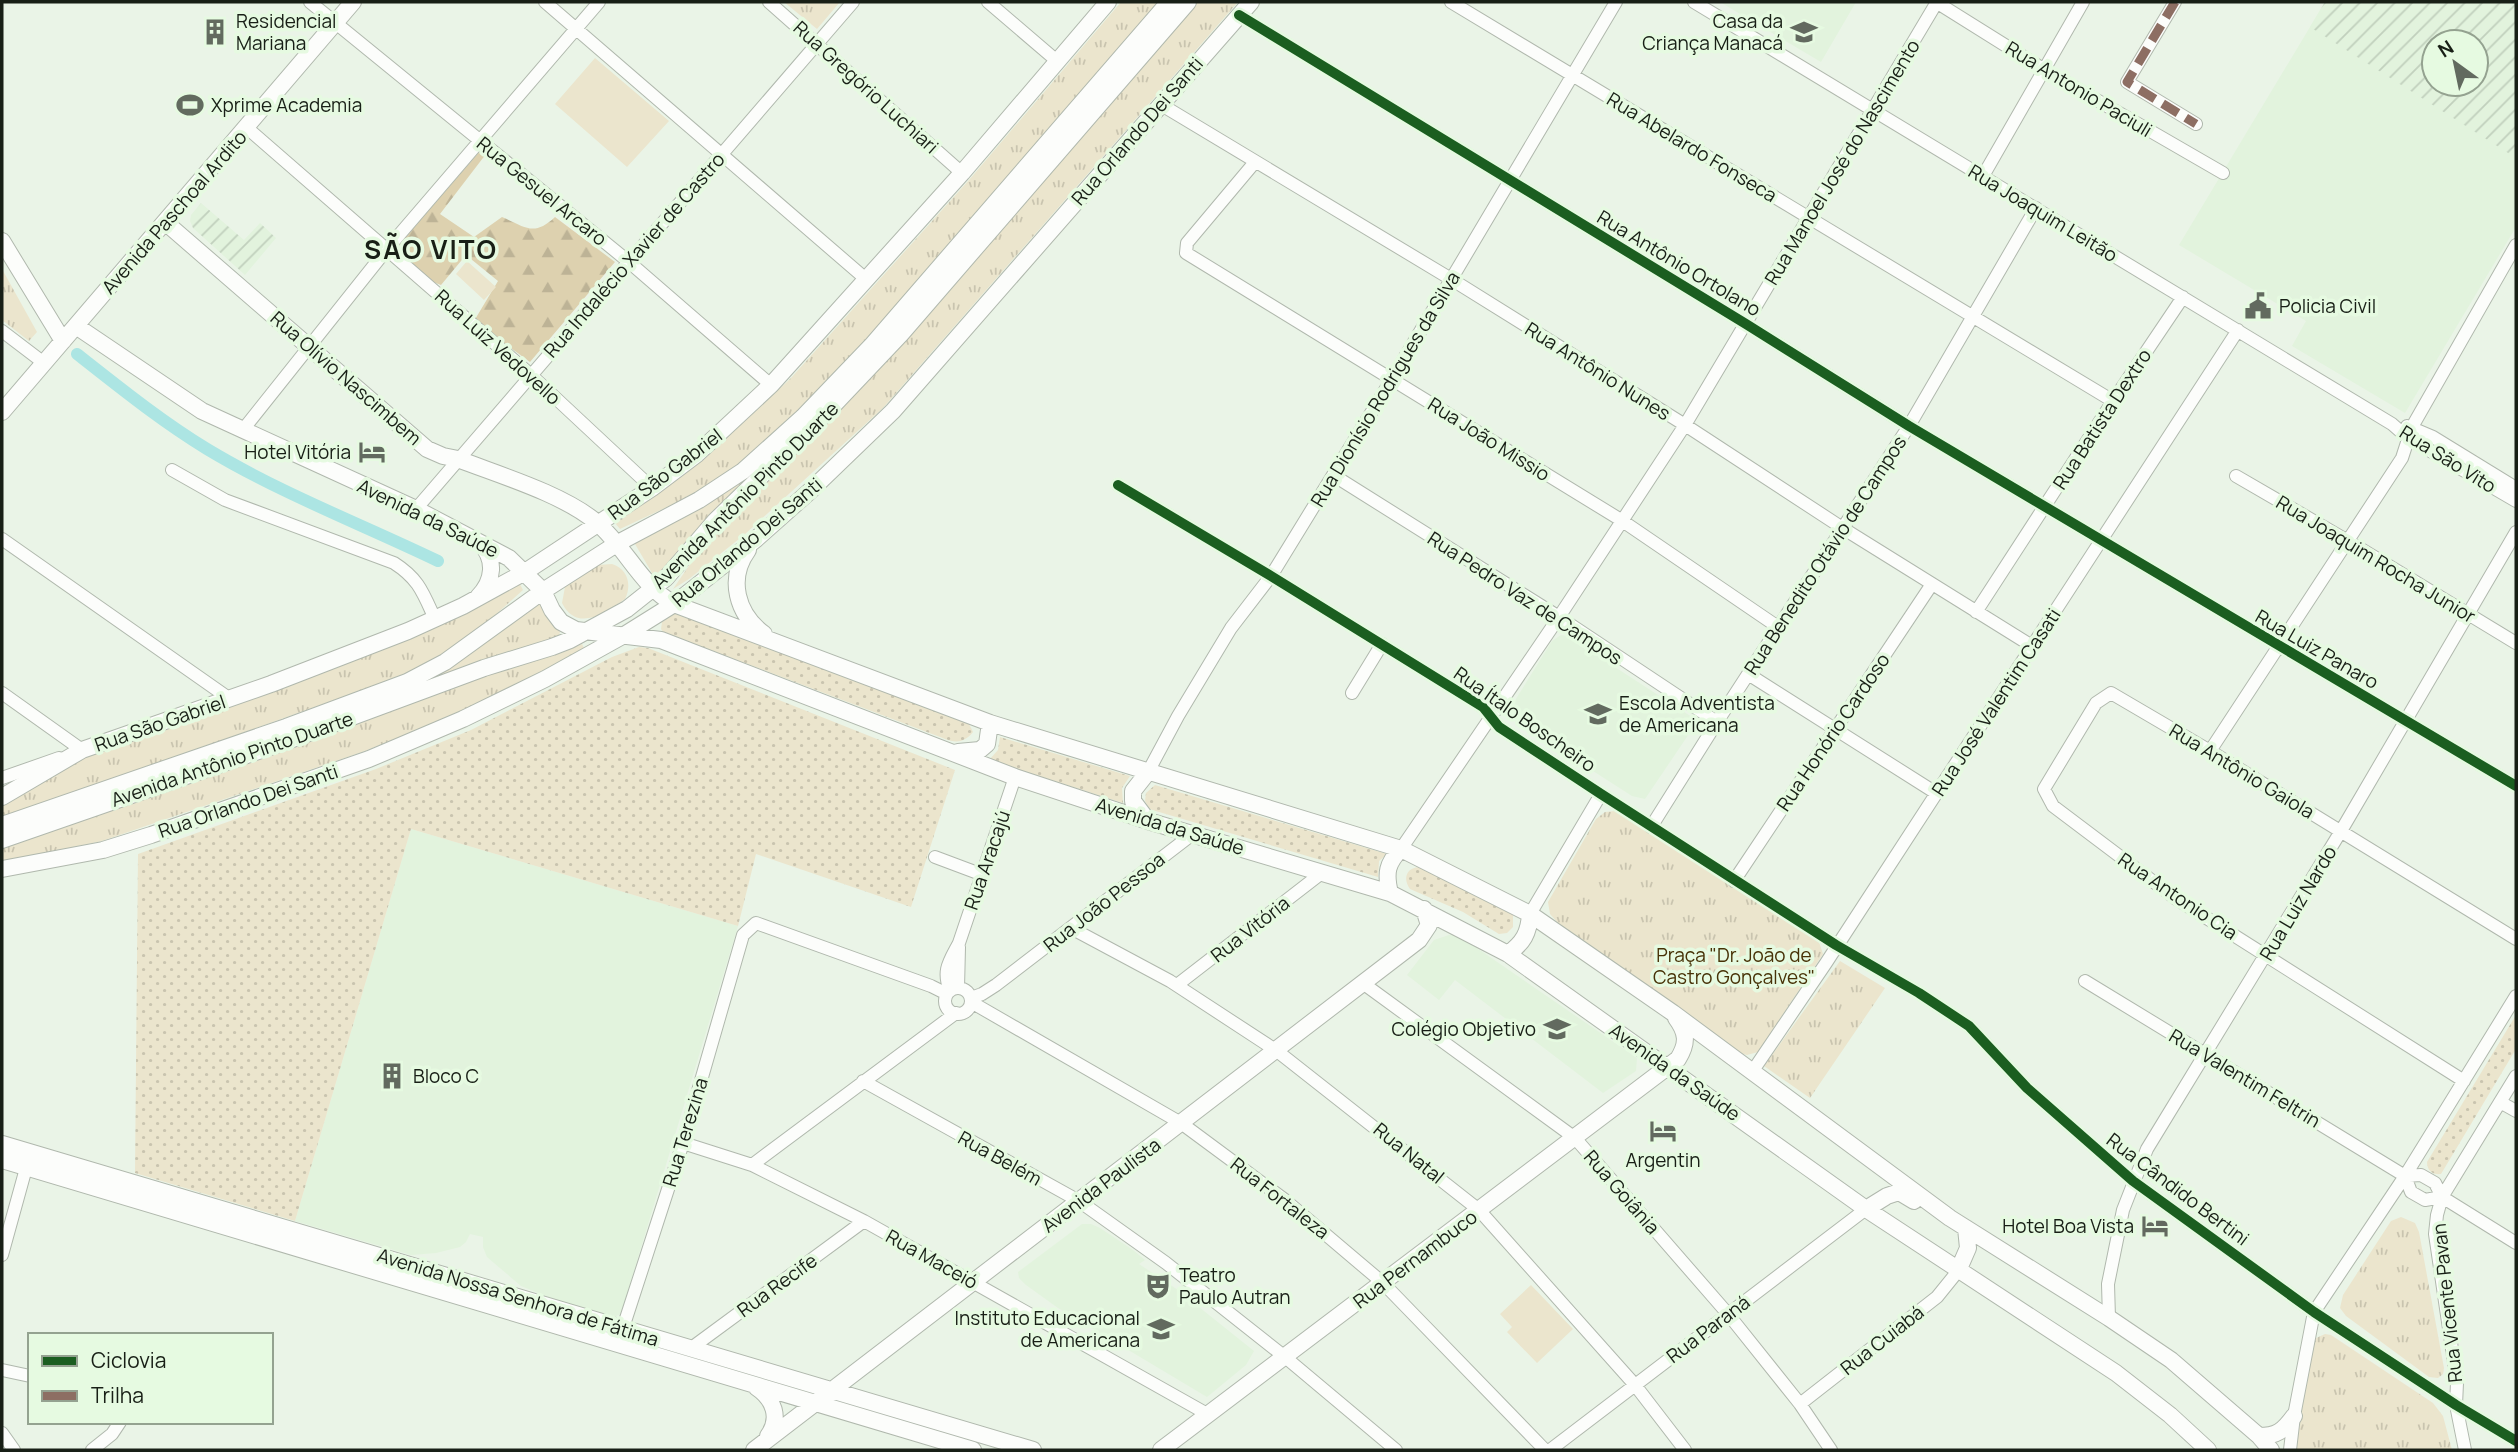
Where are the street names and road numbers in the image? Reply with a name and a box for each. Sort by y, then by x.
street label: Rua Gregório Luchiari [788,15,944,159]
street label: Rua Manoel José do Nascimento [1758,34,1926,290]
street label: Rua Antonio Paciuli [2001,35,2157,143]
street label: Rua Orlando Dei Santi [1065,51,1209,211]
street label: Rua Abelardo Fonseca [1602,86,1782,208]
street label: Avenida Paschoal Ardito [96,125,252,299]
street label: Rua Gesuel Arcaro [472,130,612,252]
street label: Rua Indalécio Xavier de Castro [538,147,730,363]
street label: Rua Joaquim Leitão [1964,158,2122,268]
street label: Rua Antônio Ortolano [1592,204,1766,322]
street label: Rua Dionísio Rodrigues da Silva [1304,266,1466,512]
street label: Rua Luiz Vedovello [429,283,567,411]
street label: Rua Olívio Nascimbem [265,305,427,451]
street label: Rua Antônio Nunes [1520,316,1676,426]
street label: Rua Batista Dextro [2047,344,2157,494]
street label: Rua João Missio [1423,391,1555,487]
street label: Avenida Antônio Pinto Duarte [646,396,844,594]
street label: Rua São Vito [2395,419,2501,499]
street label: Rua São Gabriel [602,422,728,526]
street label: Rua Benedito Otávio de Campos [1738,431,1912,679]
street label: Rua Orlando Dei Santi [666,471,828,613]
street label: Avenida da Saúde [353,473,503,563]
street label: Rua Joaquim Rocha Junior [2271,489,2481,629]
street label: Rua Pedro Vaz de Campos [1423,525,1627,671]
street label: Rua José Valentim Casati [1926,603,2066,801]
street label: Rua Luiz Panaro [2251,603,2383,695]
street label: Rua Honório Cardoso [1770,648,1896,816]
street label: Rua Ítalo Boscheiro [1449,660,1601,778]
street label: Rua São Gabriel [91,688,229,758]
street label: Avenida Antônio Pinto Duarte [107,705,357,813]
street label: Rua Antônio Gaiola [2165,717,2319,825]
street label: Rua Orlando Dei Santi [155,758,341,844]
street label: Avenida da Saúde [1092,791,1248,861]
street label: Rua Aracajú [958,807,1016,913]
street label: Rua Luiz Nardo [2253,841,2343,965]
street label: Rua João Pessoa [1038,846,1170,958]
street label: Rua Antonio Cia [2113,846,2243,946]
street label: Rua Vitória [1205,890,1295,968]
street label: Avenida da Saúde [1604,1017,1746,1127]
street label: Rua Valentim Feltrin [2164,1022,2326,1134]
street label: Rua Terezina [656,1074,714,1190]
street label: Rua Natal [1368,1117,1450,1189]
street label: Rua Belém [954,1124,1046,1192]
street label: Rua Cândido Bertini [2101,1127,2255,1251]
street label: Avenida Paulista [1036,1132,1166,1238]
street label: Rua Goiânia [1578,1144,1666,1240]
street label: Rua Fortaleza [1225,1151,1335,1245]
street label: Rua Pernambuco [1348,1204,1482,1314]
street label: Rua Vicente Pavan [2426,1222,2468,1384]
street label: Rua Maceió [881,1223,983,1295]
street label: Avenida Nossa Senhora de Fátima [374,1242,662,1352]
street label: Rua Recife [732,1247,822,1323]
street label: Rua Paraná [1661,1289,1755,1369]
street label: Rua Cuiabá [1835,1299,1929,1381]

